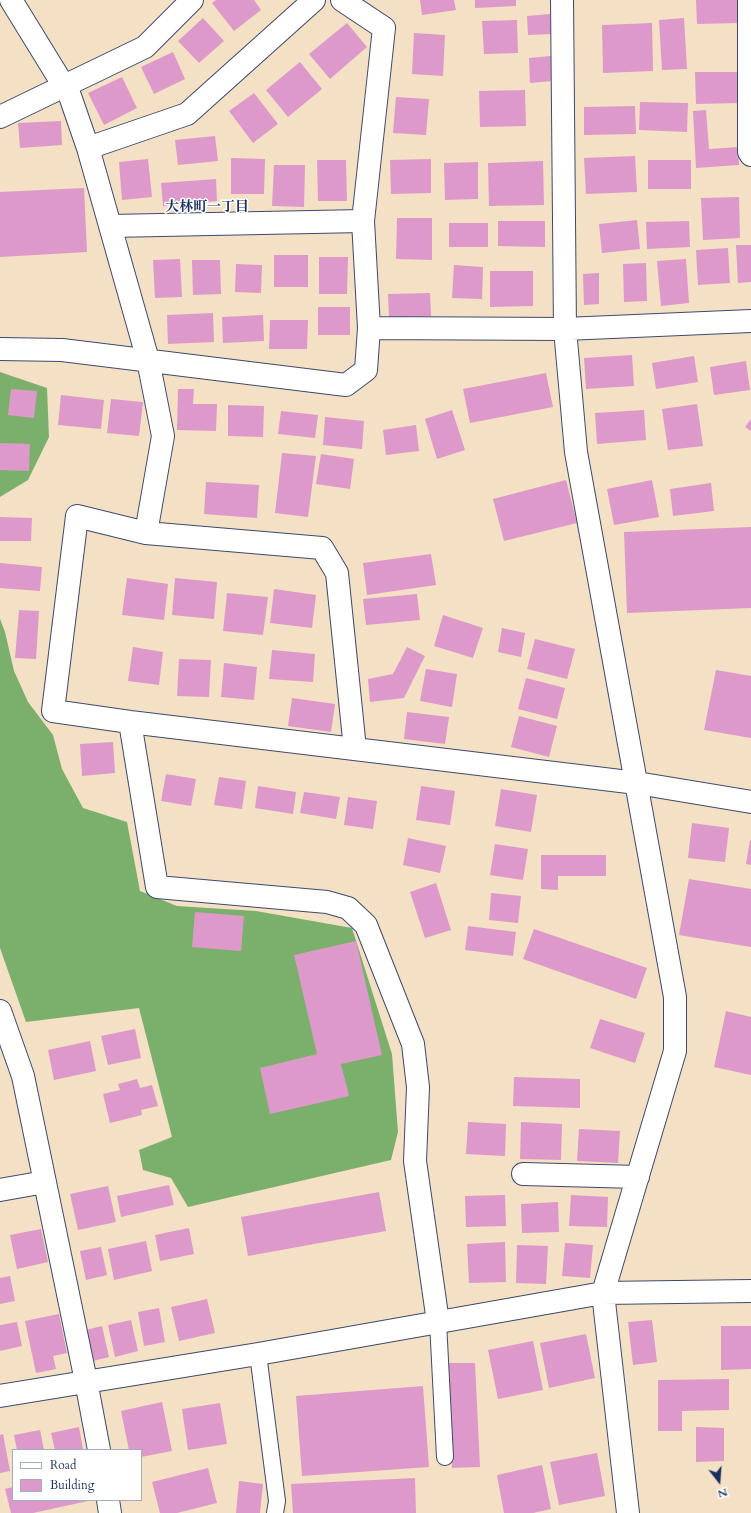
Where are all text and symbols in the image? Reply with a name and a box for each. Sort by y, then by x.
district label: 大林町一丁目 [165,200,249,216]
legend [12,1449,142,1501]
text: Road [50,1457,76,1473]
north arrow [699,1461,739,1501]
text: Building [50,1477,94,1493]
text: N [716,1484,729,1502]

